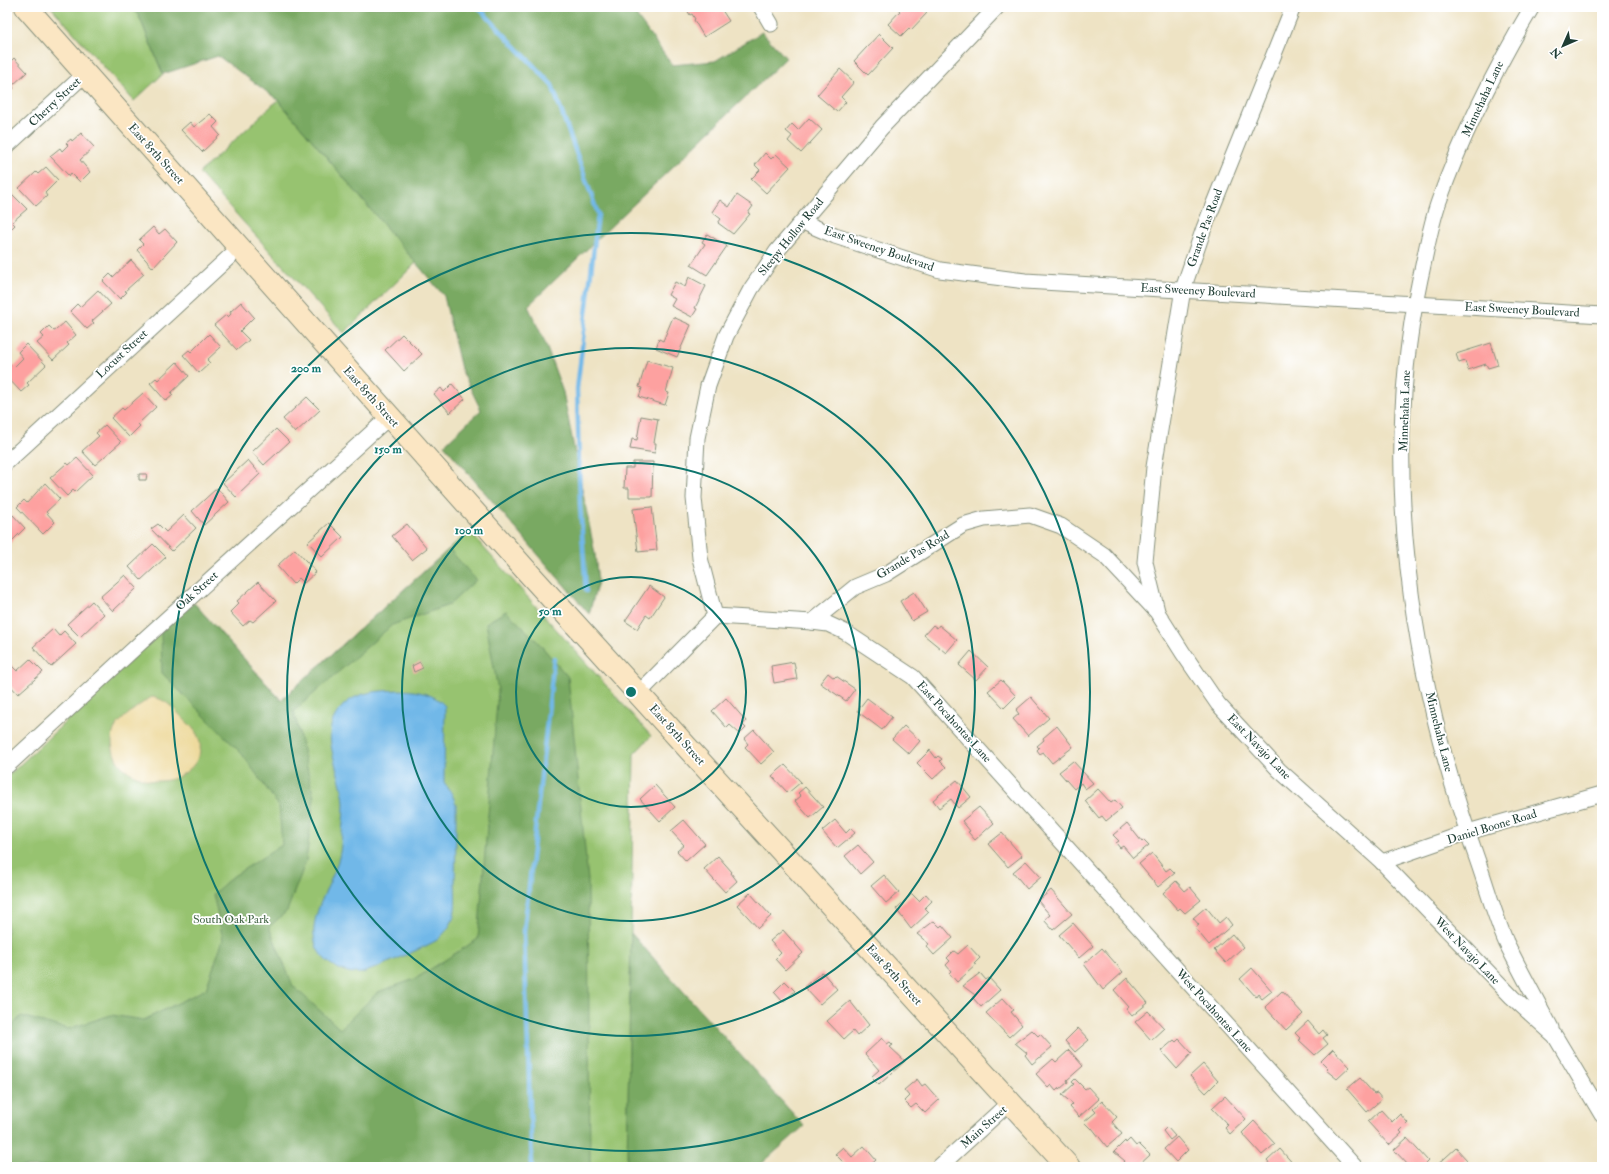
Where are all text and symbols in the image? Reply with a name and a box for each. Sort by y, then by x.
north arrow [1543,26,1583,66]
text: N [1547,44,1565,62]
street label: Minnehaha Lane [1459,59,1507,139]
street label: Cherry Street [26,74,84,130]
street label: East 85th Street [125,121,187,188]
street label: Grande Pas Road [1184,187,1226,269]
street label: Sleepy Hollow Road [755,195,827,279]
street label: East Sweeney Boulevard [822,223,936,275]
street label: East Sweeney Boulevard [1140,280,1256,302]
street label: East Sweeney Boulevard [1464,299,1580,321]
street label: Locust Street [93,326,151,382]
text: 200 m [291,361,322,376]
street label: East 85th Street [340,364,402,431]
street label: Minnehaha Lane [1396,370,1414,452]
text: 150 m [374,442,402,457]
text: 100 m [455,523,484,538]
street label: Grande Pas Road [874,527,952,583]
street label: Oak Street [173,568,221,614]
text: 50 m [538,604,562,619]
street label: East Pocahontas Lane [913,678,995,766]
centre of rings [624,685,638,699]
street label: Minnehaha Lane [1422,690,1456,774]
street label: East 85th Street [646,702,708,769]
street label: East Navajo Lane [1224,711,1294,783]
street label: Daniel Boone Road [1445,806,1539,848]
park label: South Oak Park [193,912,269,927]
street label: West Navajo Lane [1430,913,1503,988]
street label: East 85th Street [863,942,925,1009]
street label: West Pocahontas Lane [1172,965,1256,1056]
street label: Main Street [958,1102,1010,1152]

